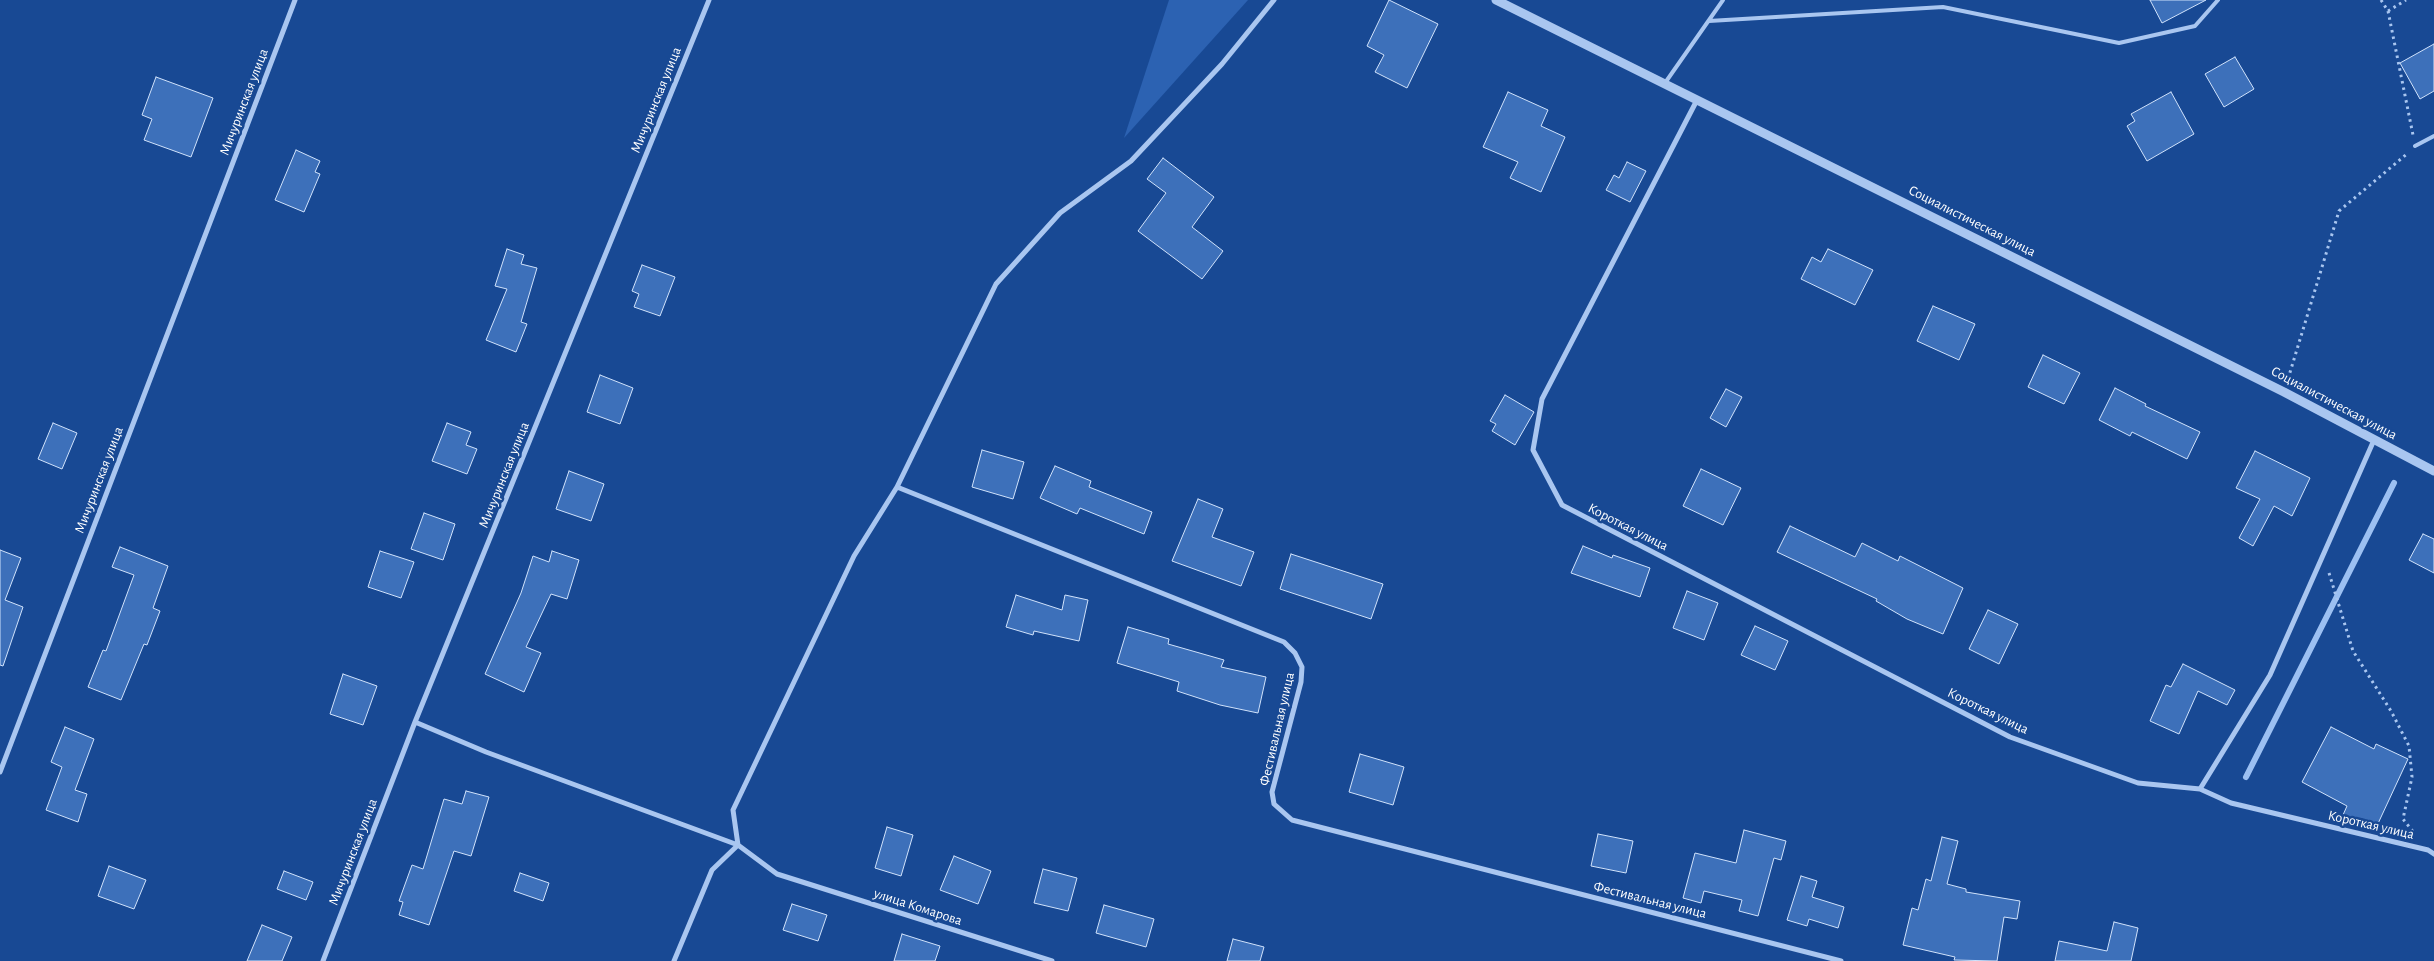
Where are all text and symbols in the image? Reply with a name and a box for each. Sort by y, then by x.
street label: Мичуринская улица [627,45,685,155]
street label: Мичуринская улица [216,46,272,158]
street label: Социалистическая улица [1906,182,2038,260]
street label: Социалистическая улица [2268,363,2400,443]
street label: Мичуринская улица [475,420,533,530]
street label: Мичуринская улица [71,424,127,536]
street label: Короткая улица [1585,500,1671,554]
street label: Фестивальная улица [1256,671,1298,787]
street label: Короткая улица [1945,684,2031,738]
street label: Мичуринская улица [325,796,381,908]
street label: Короткая улица [2326,807,2416,843]
street label: Фестивальная улица [1592,878,1708,922]
street label: улица Комарова [872,885,964,929]

